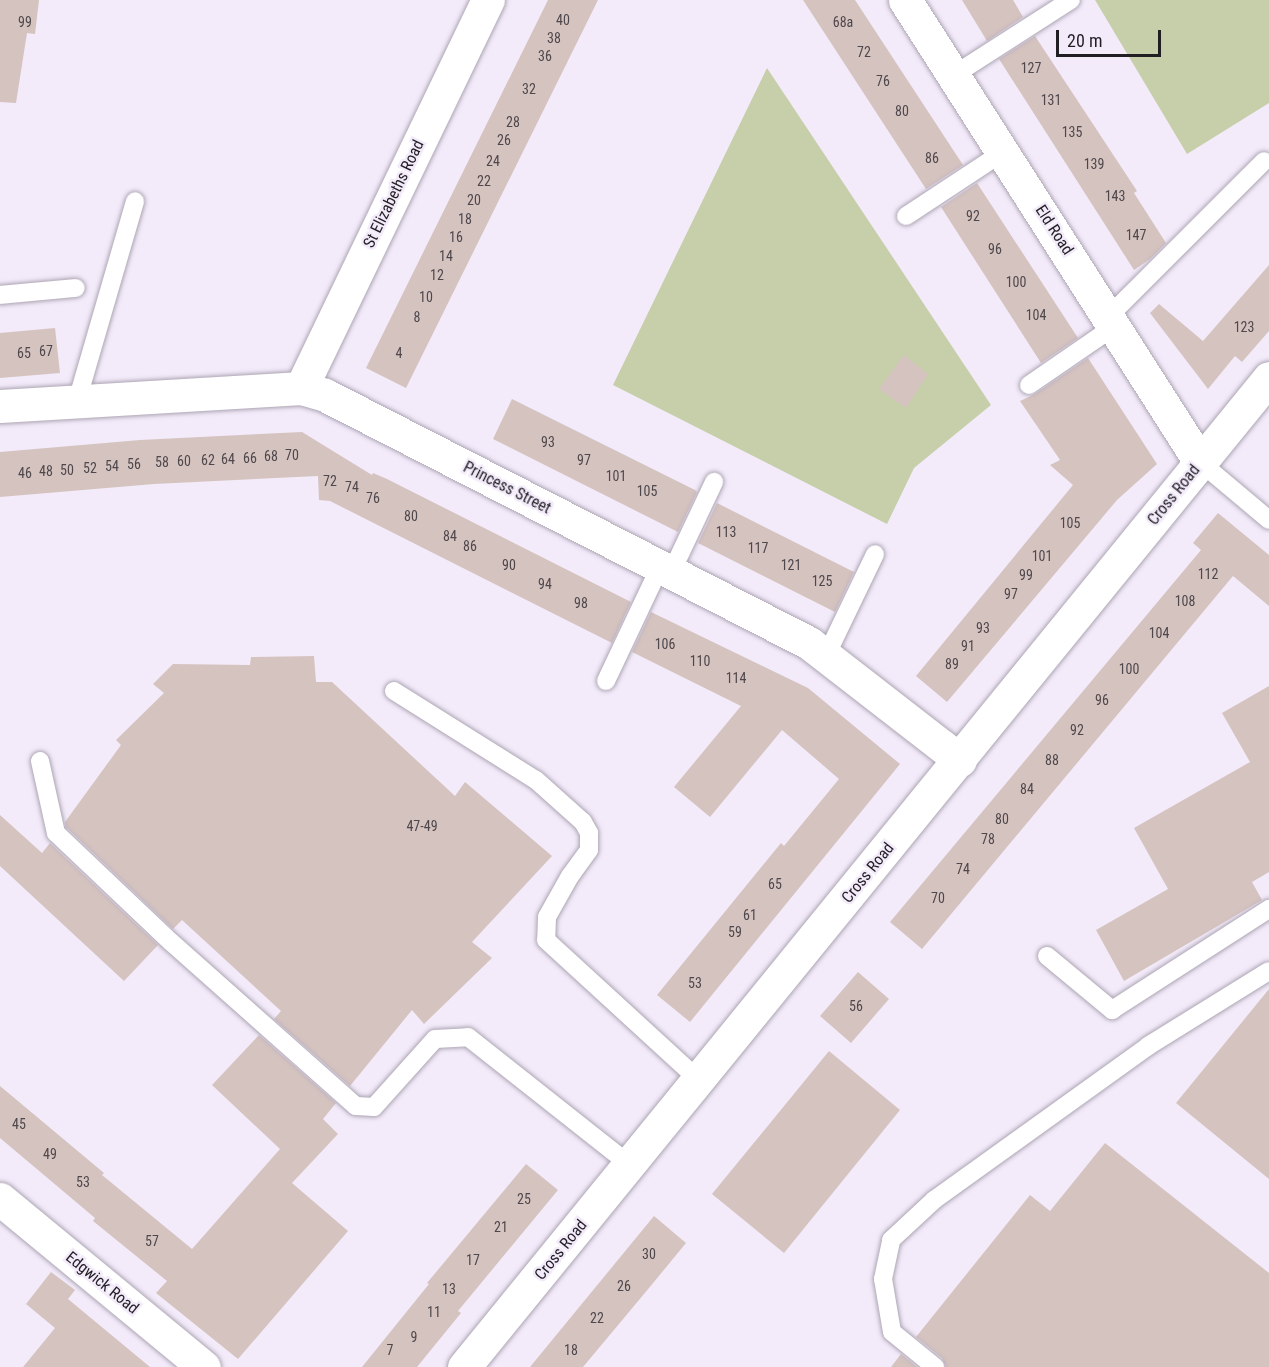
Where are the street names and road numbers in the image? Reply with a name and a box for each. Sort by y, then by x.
street label: St Elizabeths Road [360,137,428,251]
street label: Eld Road [1031,202,1077,258]
street label: Princess Street [460,458,554,518]
street label: Cross Road [1144,461,1204,529]
street label: Cross Road [838,839,898,907]
street label: Cross Road [531,1216,591,1284]
street label: Edgwick Road [62,1248,142,1318]

